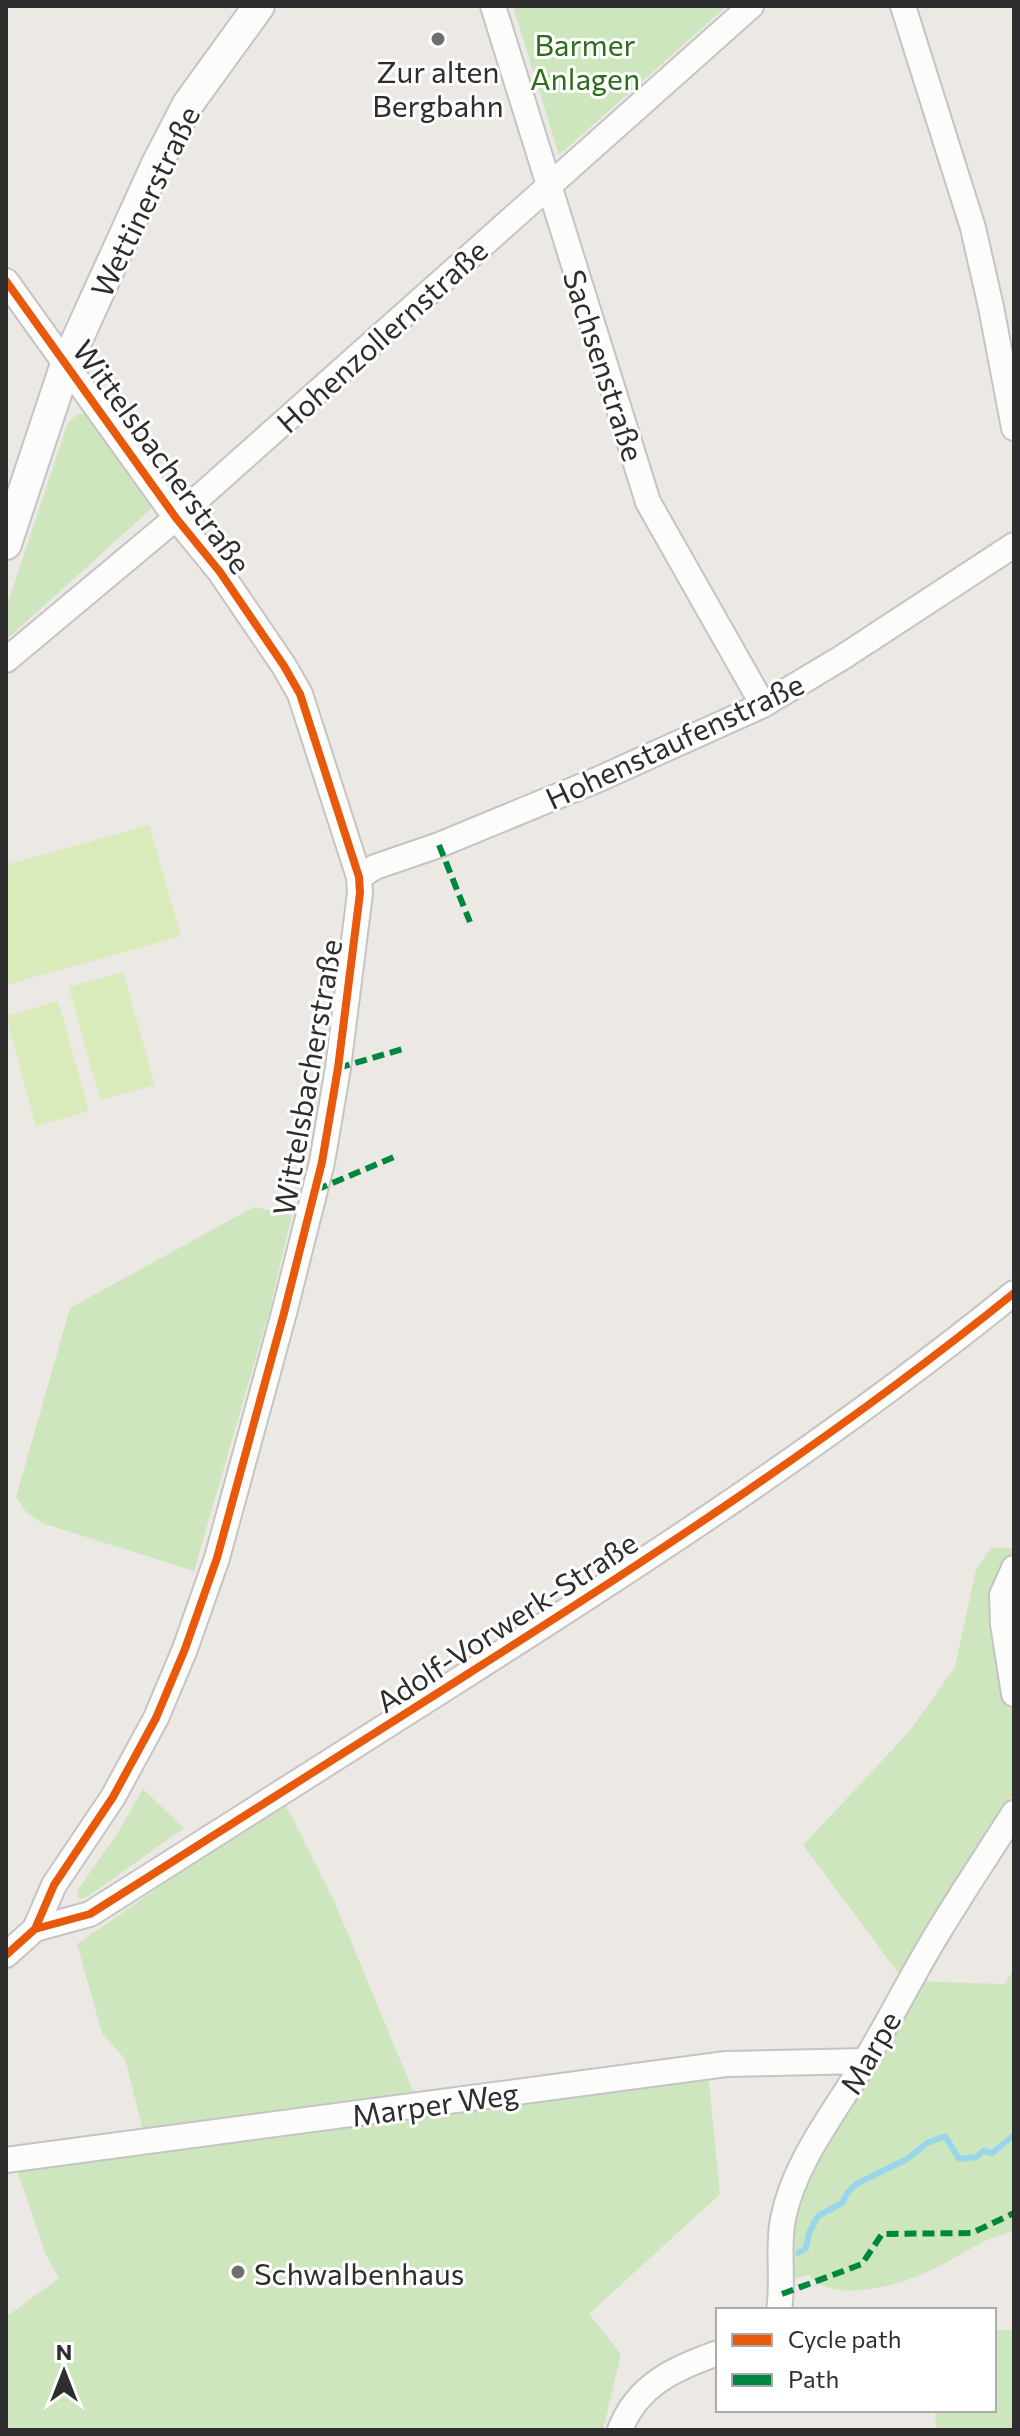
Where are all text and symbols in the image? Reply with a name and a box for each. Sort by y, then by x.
park label: Barmer Anlagen [530,25,640,96]
marker: Zur alten Bergbahn [429,30,447,48]
place label: Zur alten Bergbahn [372,52,504,123]
street label: Wettinerstraße [82,99,206,303]
street label: Hohenzollernstraße [268,231,494,439]
street label: Sachsenstraße [557,265,653,465]
street label: Wittelsbacherstraße [66,332,260,580]
street label: Hohenstaufenstraße [539,664,809,816]
street label: Wittelsbacherstraße [263,936,349,1218]
street label: Adolf-Vorwerk-Straße [368,1523,644,1719]
street label: Marpe [831,2004,907,2100]
street label: Marper Weg [349,2073,521,2133]
place label: Schwalbenhaus [254,2254,464,2291]
marker: Schwalbenhaus [229,2263,247,2281]
legend [716,2308,996,2412]
text: Cycle path [788,2324,902,2353]
north arrow [24,2332,104,2412]
text: N [56,2338,72,2365]
text: Path [788,2364,839,2393]

